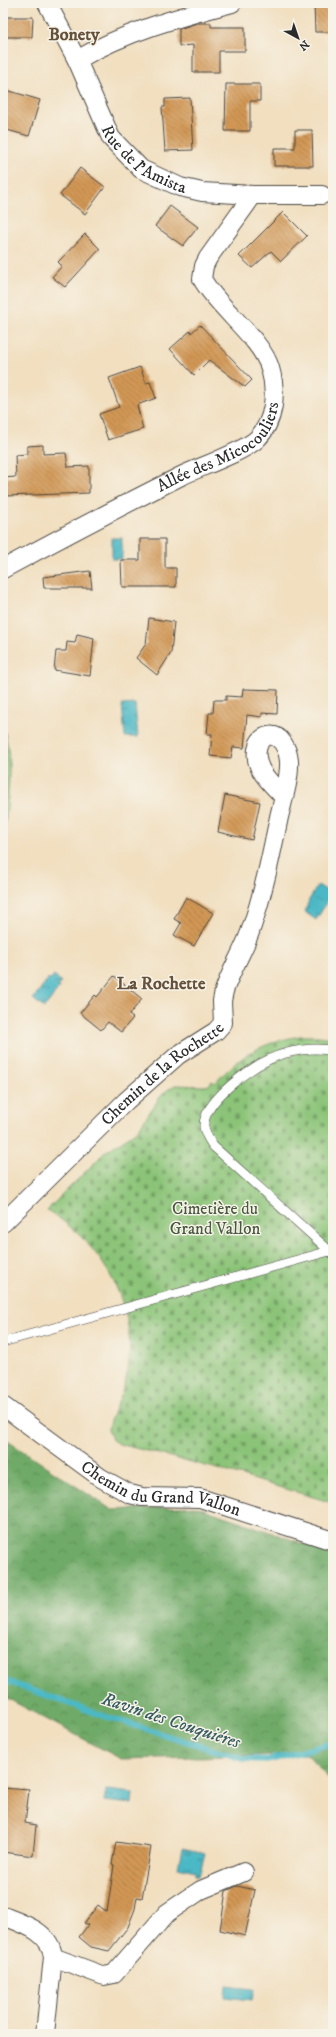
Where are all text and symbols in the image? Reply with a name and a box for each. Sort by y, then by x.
north arrow [278,18,318,58]
district label: Bonety [48,24,100,46]
text: N [296,37,312,53]
street label: Rue de l'Amista [96,122,189,199]
street label: Allée des Micocouliers [153,400,284,497]
district label: La Rochette [117,973,206,995]
street label: Chemin de la Rochette [96,1018,229,1130]
park label: Cimetière du Grand Vallon [170,1198,260,1240]
street label: Chemin du Grand Vallon [76,1456,243,1521]
water label: Ravin des Couquiéres [98,1688,243,1754]

